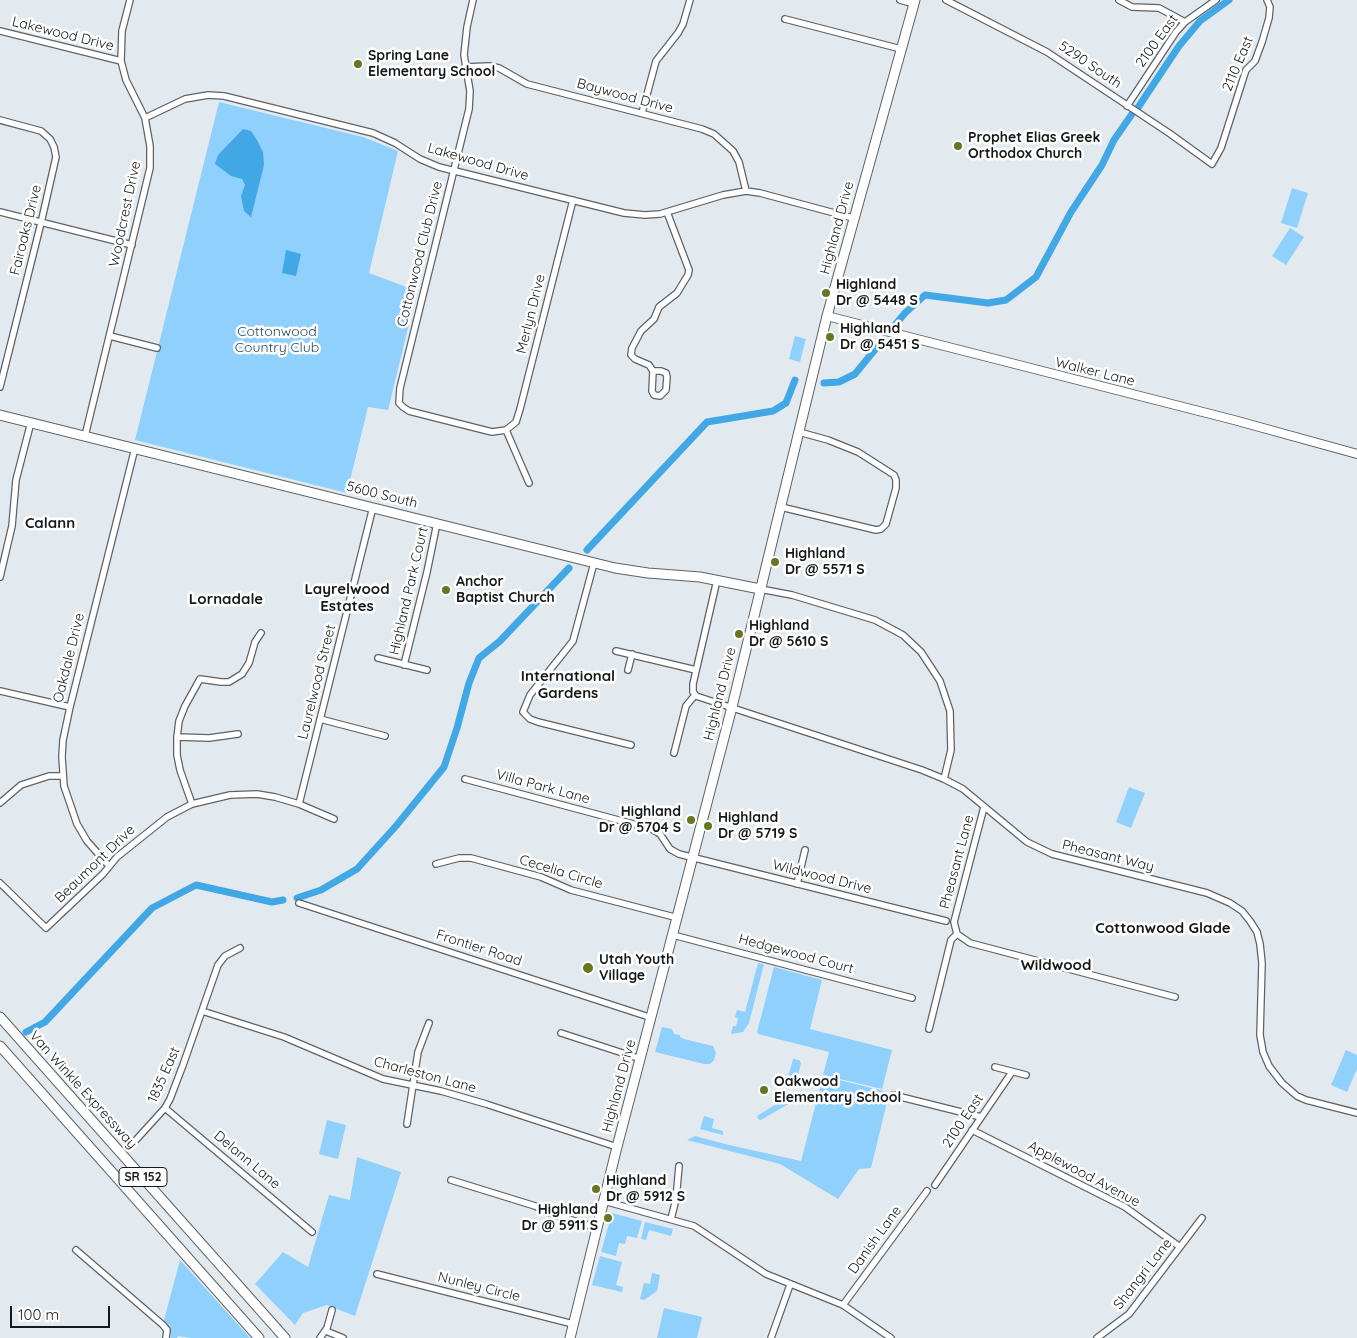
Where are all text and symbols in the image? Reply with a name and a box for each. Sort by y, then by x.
street label: 2100 East [1132,11,1182,71]
street label: Lakewood Drive [10,13,116,55]
street label: 2110 East [1219,34,1257,94]
street label: 5290 South [1055,38,1125,92]
place label: Spring Lane Elementary School [368,48,495,80]
marker: Spring Lane Elementary School [352,58,364,70]
street label: Baywood Drive [575,75,675,117]
place label: Prophet Elias Greek Orthodox Church [968,130,1100,162]
street label: Lakewood Drive [425,140,531,184]
marker: Prophet Elias Greek Orthodox Church [952,140,964,152]
street label: Woodcrest Drive [106,160,144,268]
street label: Cottonwood Club Drive [394,179,446,329]
street label: Highland Drive [817,180,857,276]
street label: Fairoaks Drive [7,183,45,277]
street label: Merlyn Drive [513,272,549,356]
place label: Highland Dr @ 5448 S [836,277,918,310]
marker: Highland Dr @ 5448 S [820,287,832,299]
place label: Highland Dr @ 5451 S [840,321,920,354]
park label: Cottonwood Country Club [235,324,319,357]
marker: Highland Dr @ 5451 S [824,331,836,343]
street label: Walker Lane [1054,354,1136,390]
street label: 5600 South [345,478,419,512]
district label: Calann [25,514,75,532]
street label: Highland Park Court [386,525,432,657]
place label: Highland Dr @ 5571 S [785,546,865,578]
marker: Highland Dr @ 5571 S [769,556,781,568]
place label: Anchor Baptist Church [456,574,555,606]
district label: Layrelwood Estates [304,580,390,615]
marker: Anchor Baptist Church [440,584,452,596]
district label: Lornadale [189,590,263,608]
street label: Oakdale Drive [50,611,88,705]
place label: Highland Dr @ 5610 S [749,618,828,650]
street label: Laurelwood Street [295,623,339,741]
marker: Highland Dr @ 5610 S [733,628,745,640]
street label: Highland Drive [700,646,740,742]
district label: International Gardens [521,667,615,702]
street label: Villa Park Lane [494,766,592,808]
place label: Highland Dr @ 5704 S [599,804,681,836]
place label: Highland Dr @ 5719 S [718,810,797,842]
street label: Pheasant Lane [936,813,978,911]
marker: Highland Dr @ 5704 S [685,814,697,826]
marker: Highland Dr @ 5719 S [702,820,714,832]
street label: Beaumont Drive [51,822,139,906]
street label: Pheasant Way [1060,836,1156,876]
street label: Cecelia Circle [517,851,605,893]
street label: Wildwood Drive [771,857,873,897]
district label: Cottonwood Glade [1095,919,1231,937]
street label: Frontier Road [434,926,524,970]
street label: Hedgewood Court [737,931,855,977]
place label: Utah Youth Village [599,952,674,984]
district label: Wildwood [1021,956,1091,974]
marker: Utah Youth Village [581,961,595,975]
street label: Van Winkle Expressway [26,1028,140,1152]
street label: Highland Drive [599,1038,639,1134]
street label: 1835 East [144,1045,184,1105]
street label: Charleston Lane [372,1053,478,1097]
place label: Oakwood Elementary School [774,1074,901,1106]
marker: Oakwood Elementary School [758,1084,770,1096]
street label: 2100 East [939,1091,987,1151]
street label: Delann Lane [210,1127,284,1193]
street label: Applewood Avenue [1025,1137,1143,1211]
road number: SR 152 [119,1168,167,1186]
place label: Highland Dr @ 5912 S [606,1173,685,1206]
marker: Highland Dr @ 5912 S [590,1183,602,1195]
place label: Highland Dr @ 5911 S [521,1202,598,1234]
street label: Danish Lane [845,1203,905,1277]
marker: Highland Dr @ 5911 S [602,1212,614,1224]
street label: Shangri Lane [1110,1235,1176,1313]
street label: Nunley Circle [436,1269,522,1305]
scale bar [12,1296,112,1328]
text: 100 m [18,1305,59,1324]

